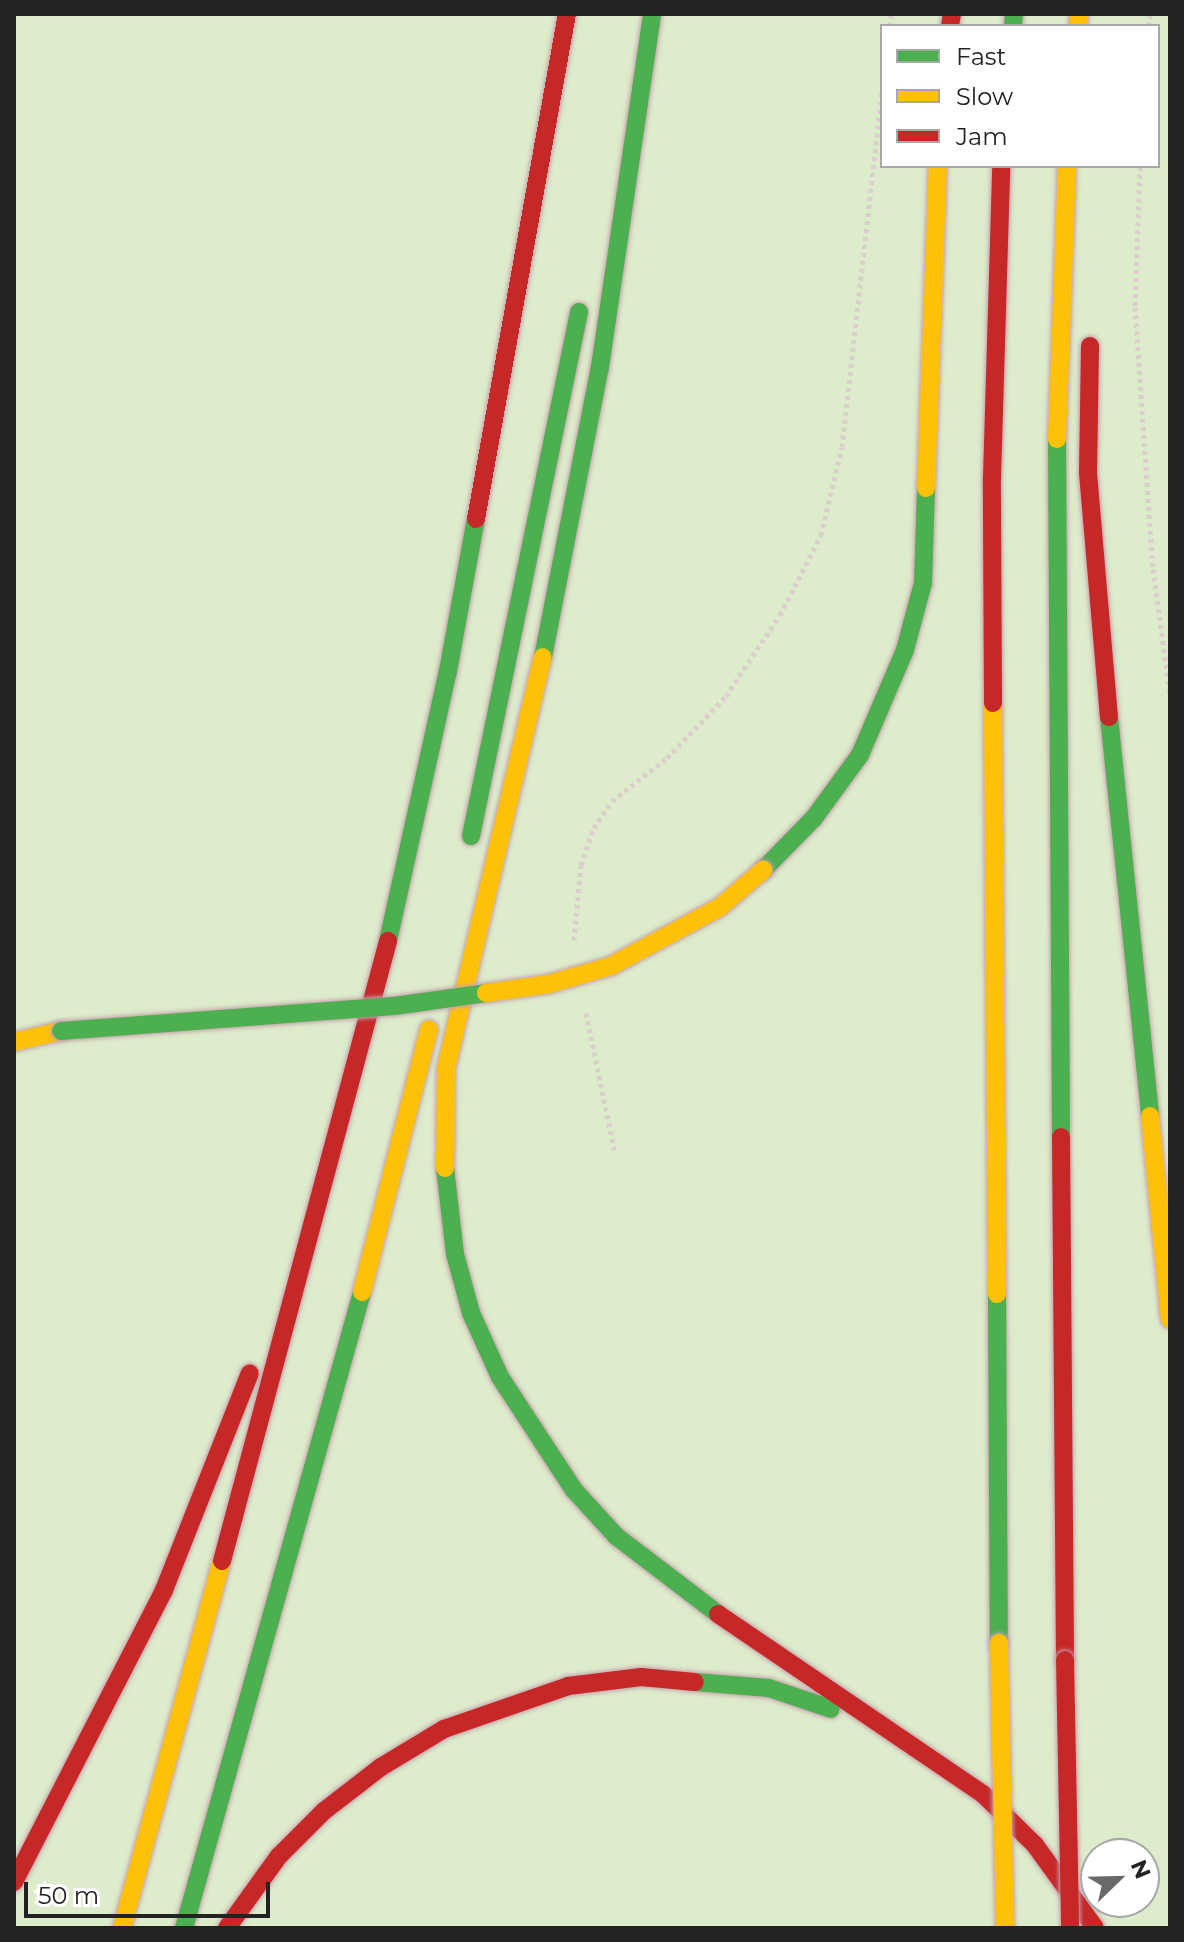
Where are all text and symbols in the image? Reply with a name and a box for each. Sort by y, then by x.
legend [880,24,1160,168]
text: Fast [956,42,1006,71]
text: Slow [956,82,1013,111]
text: Jam [956,122,1008,151]
north arrow [1080,1838,1160,1918]
text: N [1125,1856,1157,1883]
scale bar [28,1866,274,1916]
text: 50 m [38,1881,99,1910]

